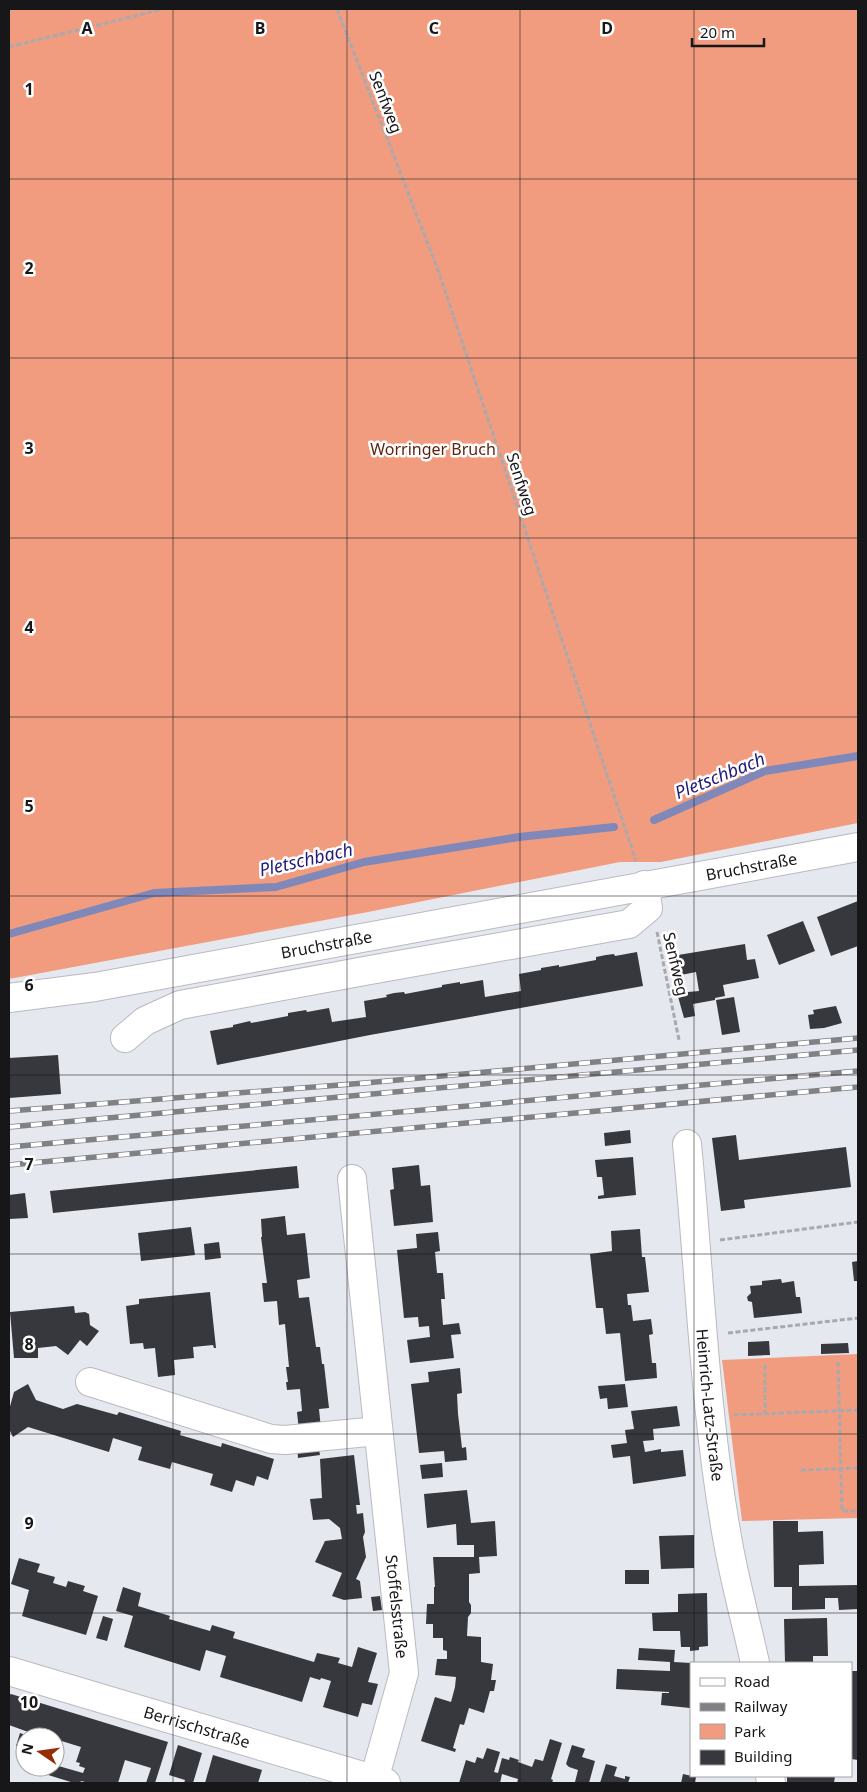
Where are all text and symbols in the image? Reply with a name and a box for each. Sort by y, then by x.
scale bar [692,15,764,47]
text: A [81,17,93,39]
text: B [255,17,265,39]
text: C [429,17,439,39]
text: D [601,17,613,39]
text: 20 m [700,22,735,42]
street label: Senfweg [364,68,408,136]
text: 1 [24,78,34,100]
text: 2 [24,257,34,279]
text: 3 [24,437,34,459]
park label: Worringer Bruch [370,438,496,460]
street label: Senfweg [502,450,542,518]
text: 4 [24,616,34,638]
water label: Pletschbach [671,746,768,804]
text: 5 [24,795,34,817]
water label: Pletschbach [257,837,355,881]
street label: Bruchstraße [704,847,799,886]
street label: Bruchstraße [279,925,374,964]
street label: Senfweg [658,930,694,998]
text: 6 [24,974,34,996]
text: 7 [24,1153,34,1175]
street label: Heinrich-Latz-Straße [691,1328,729,1483]
text: 8 [24,1333,34,1355]
text: 9 [24,1512,34,1534]
street label: Stoffelsstraße [381,1554,413,1660]
legend [690,1662,852,1777]
text: Road [734,1671,770,1691]
text: 10 [20,1691,38,1713]
text: Railway [734,1696,788,1716]
street label: Berrischstraße [141,1701,253,1753]
text: Park [734,1721,766,1741]
north arrow [15,1727,65,1777]
text: N [16,1741,37,1757]
text: Building [734,1746,792,1766]

